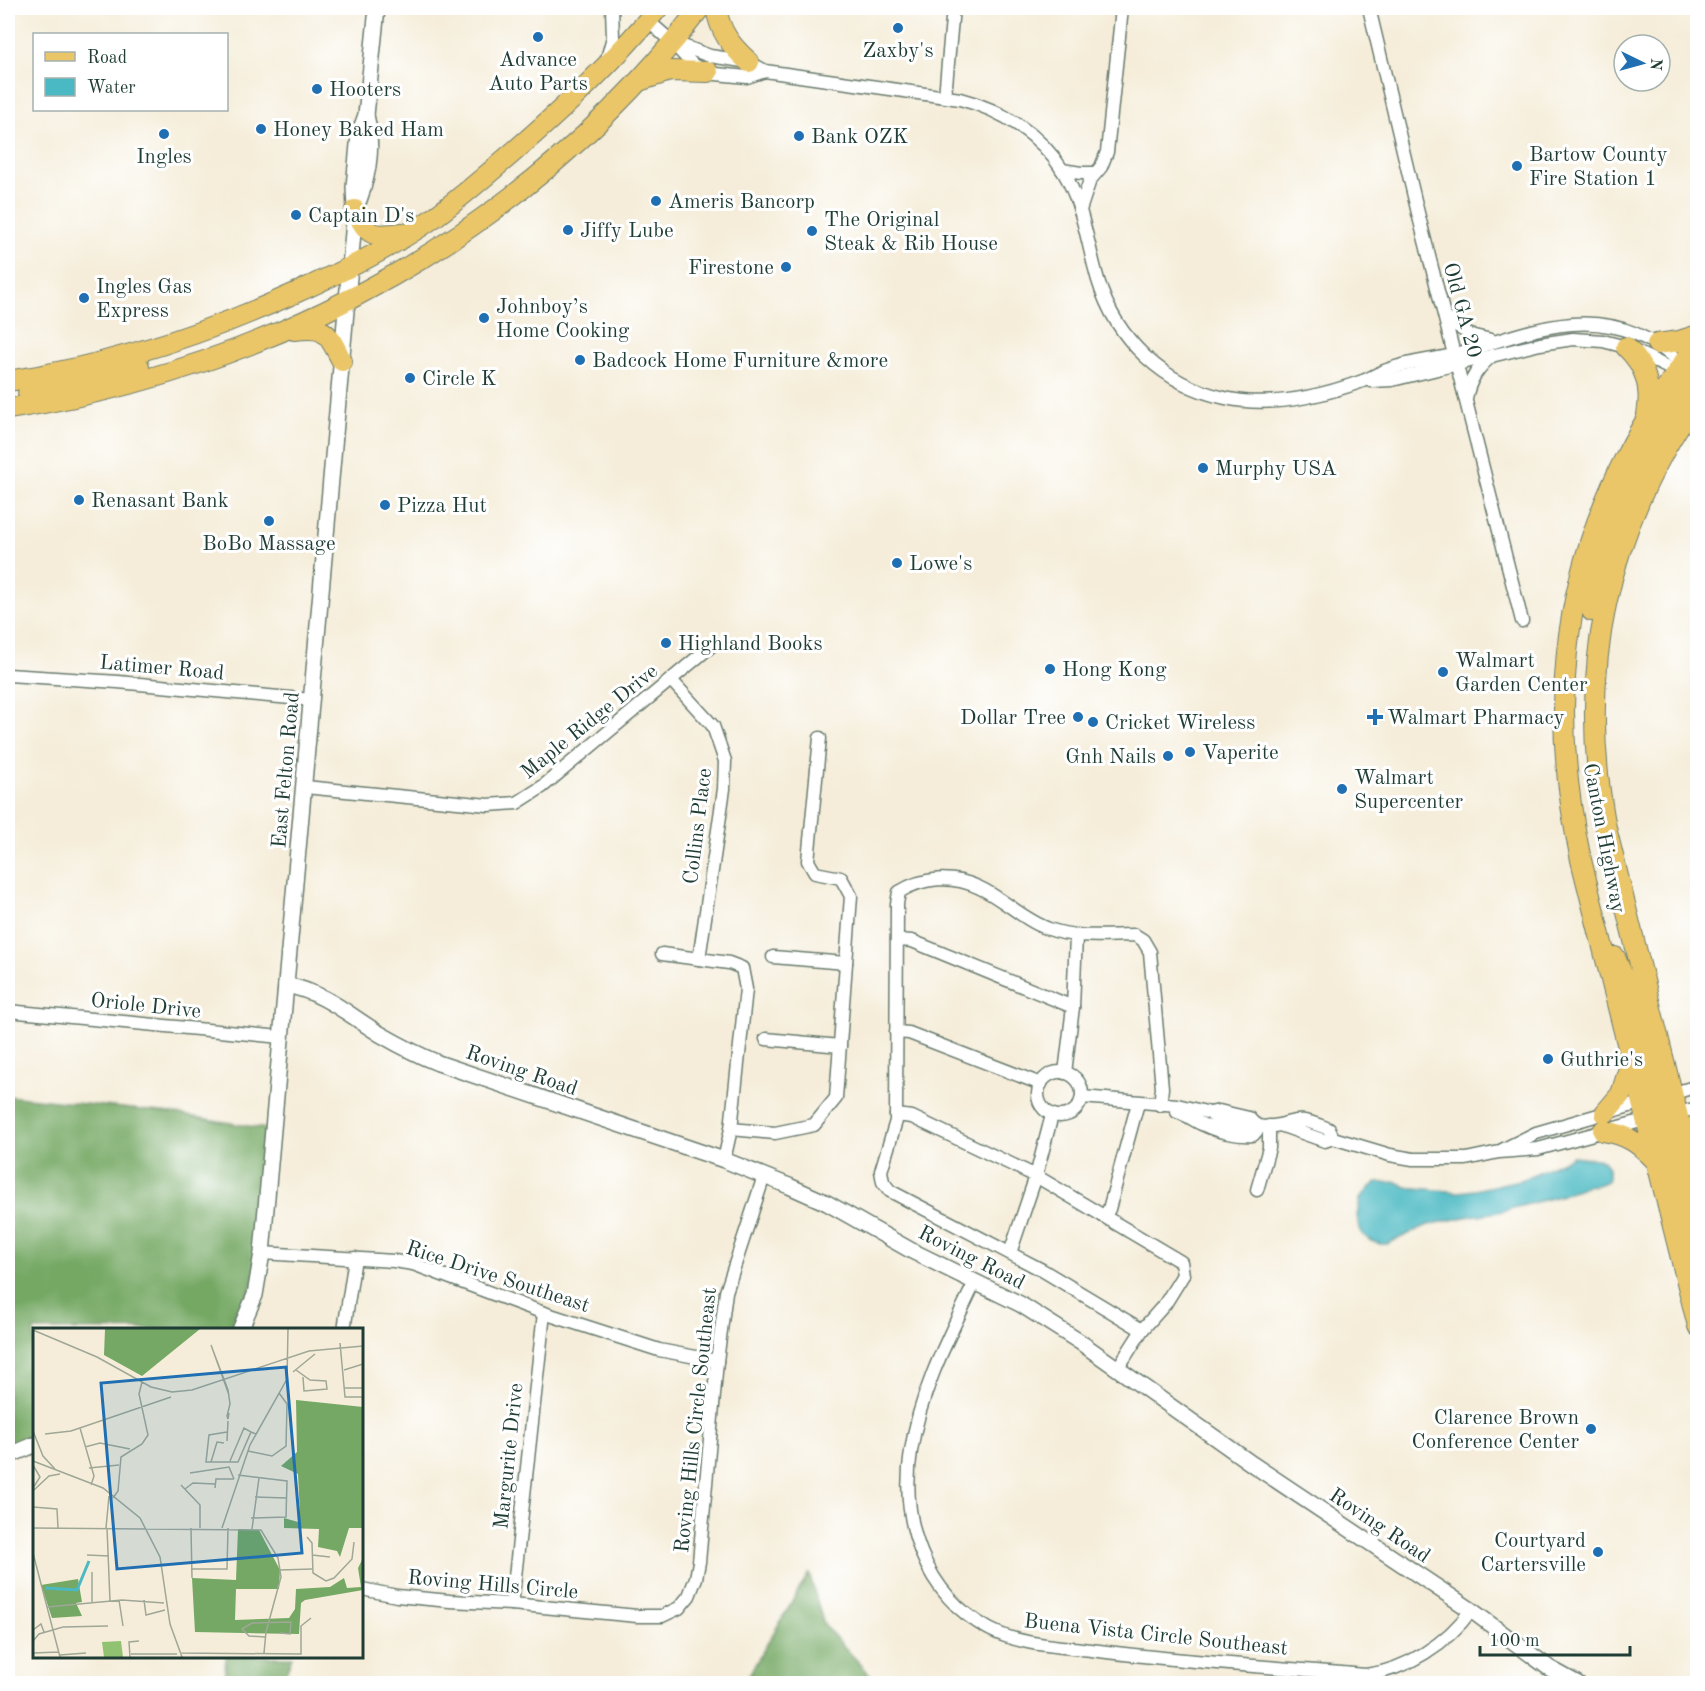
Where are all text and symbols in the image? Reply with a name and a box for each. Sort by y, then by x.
marker: Zaxby's [891,21,905,35]
marker: Advance Auto Parts [531,30,545,44]
legend [33,33,228,111]
north arrow [1612,33,1672,93]
place label: Zaxby's [862,41,934,62]
text: Road [87,49,127,67]
place label: Advance Auto Parts [488,50,588,95]
text: N [1646,57,1663,72]
text: Water [87,79,136,97]
place label: Hooters [329,80,401,101]
marker: Hooters [310,82,324,96]
place label: Honey Baked Ham [273,120,444,141]
marker: Honey Baked Ham [254,122,268,136]
marker: Ingles [157,127,171,141]
place label: Bank OZK [811,127,908,148]
marker: Bank OZK [792,129,806,143]
place label: Bartow County Fire Station 1 [1529,145,1668,190]
place label: Ingles [136,147,192,168]
marker: Bartow County Fire Station 1 [1510,159,1524,173]
place label: Ameris Bancorp [668,192,815,213]
marker: Ameris Bancorp [649,194,663,208]
place label: Captain D's [308,206,414,227]
marker: Captain D's [289,208,303,222]
place label: The Original Steak & Rib House [824,210,998,255]
place label: Jiffy Lube [580,221,674,242]
marker: Jiffy Lube [561,223,575,237]
marker: The Original Steak & Rib House [805,224,819,238]
place label: Firestone [688,258,774,279]
marker: Firestone [779,260,793,274]
street label: Old GA 20 [1439,260,1484,360]
place label: Ingles Gas Express [96,277,192,322]
marker: Ingles Gas Express [77,291,91,305]
place label: Johnboy’s Home Cooking [496,297,630,342]
marker: Johnboy’s Home Cooking [477,311,491,325]
place label: Badcock Home Furniture &more [592,351,888,372]
marker: Badcock Home Furniture &more [573,353,587,367]
place label: Circle K [422,369,497,390]
marker: Circle K [403,371,417,385]
place label: Murphy USA [1215,459,1337,480]
marker: Murphy USA [1196,461,1210,475]
place label: Renasant Bank [91,491,229,512]
marker: Renasant Bank [72,493,86,507]
place label: Pizza Hut [397,496,487,517]
marker: Pizza Hut [378,498,392,512]
marker: BoBo Massage [262,514,276,528]
place label: BoBo Massage [202,534,336,555]
place label: Lowe's [909,554,972,575]
marker: Lowe's [890,556,904,570]
place label: Highland Books [678,634,823,655]
marker: Highland Books [659,636,673,650]
place label: Walmart Garden Center [1455,651,1588,696]
street label: Latimer Road [99,653,225,684]
place label: Hong Kong [1062,660,1167,681]
street label: Maple Ridge Drive [518,661,662,784]
marker: Hong Kong [1043,662,1057,676]
marker: Walmart Garden Center [1436,665,1450,679]
street label: East Felton Road [269,691,304,849]
place label: Dollar Tree [960,708,1066,729]
place label: Walmart Pharmacy [1387,708,1565,729]
marker: Dollar Tree [1071,710,1085,724]
marker: Walmart Pharmacy [1368,710,1382,724]
place label: Cricket Wireless [1105,713,1255,734]
marker: Cricket Wireless [1086,715,1100,729]
place label: Vaperite [1202,743,1279,764]
marker: Vaperite [1183,745,1197,759]
place label: Gnh Nails [1065,747,1156,768]
marker: Gnh Nails [1161,749,1175,763]
street label: Canton Highway [1579,761,1628,915]
street label: Collins Place [681,767,716,886]
place label: Walmart Supercenter [1354,768,1464,813]
marker: Walmart Supercenter [1335,782,1349,796]
street label: Oriole Drive [90,990,202,1023]
street label: Roving Road [463,1042,580,1100]
place label: Guthrie's [1560,1050,1643,1071]
marker: Guthrie's [1541,1052,1555,1066]
street label: Roving Road [915,1222,1028,1294]
street label: Rice Drive Southeast [403,1238,592,1317]
street label: Roving Hills Circle Southeast [672,1286,721,1554]
inset map [33,1328,363,1658]
street label: Margurite Drive [491,1382,528,1530]
place label: Clarence Brown Conference Center [1412,1408,1579,1453]
marker: Clarence Brown Conference Center [1584,1422,1598,1436]
street label: Roving Road [1325,1485,1433,1568]
place label: Courtyard Cartersville [1480,1531,1586,1576]
marker: Courtyard Cartersville [1591,1545,1605,1559]
street label: Roving Hills Circle [407,1568,579,1603]
street label: Buena Vista Circle Southeast [1023,1611,1289,1660]
scale bar [1480,1619,1630,1657]
text: 100 m [1489,1632,1540,1650]

